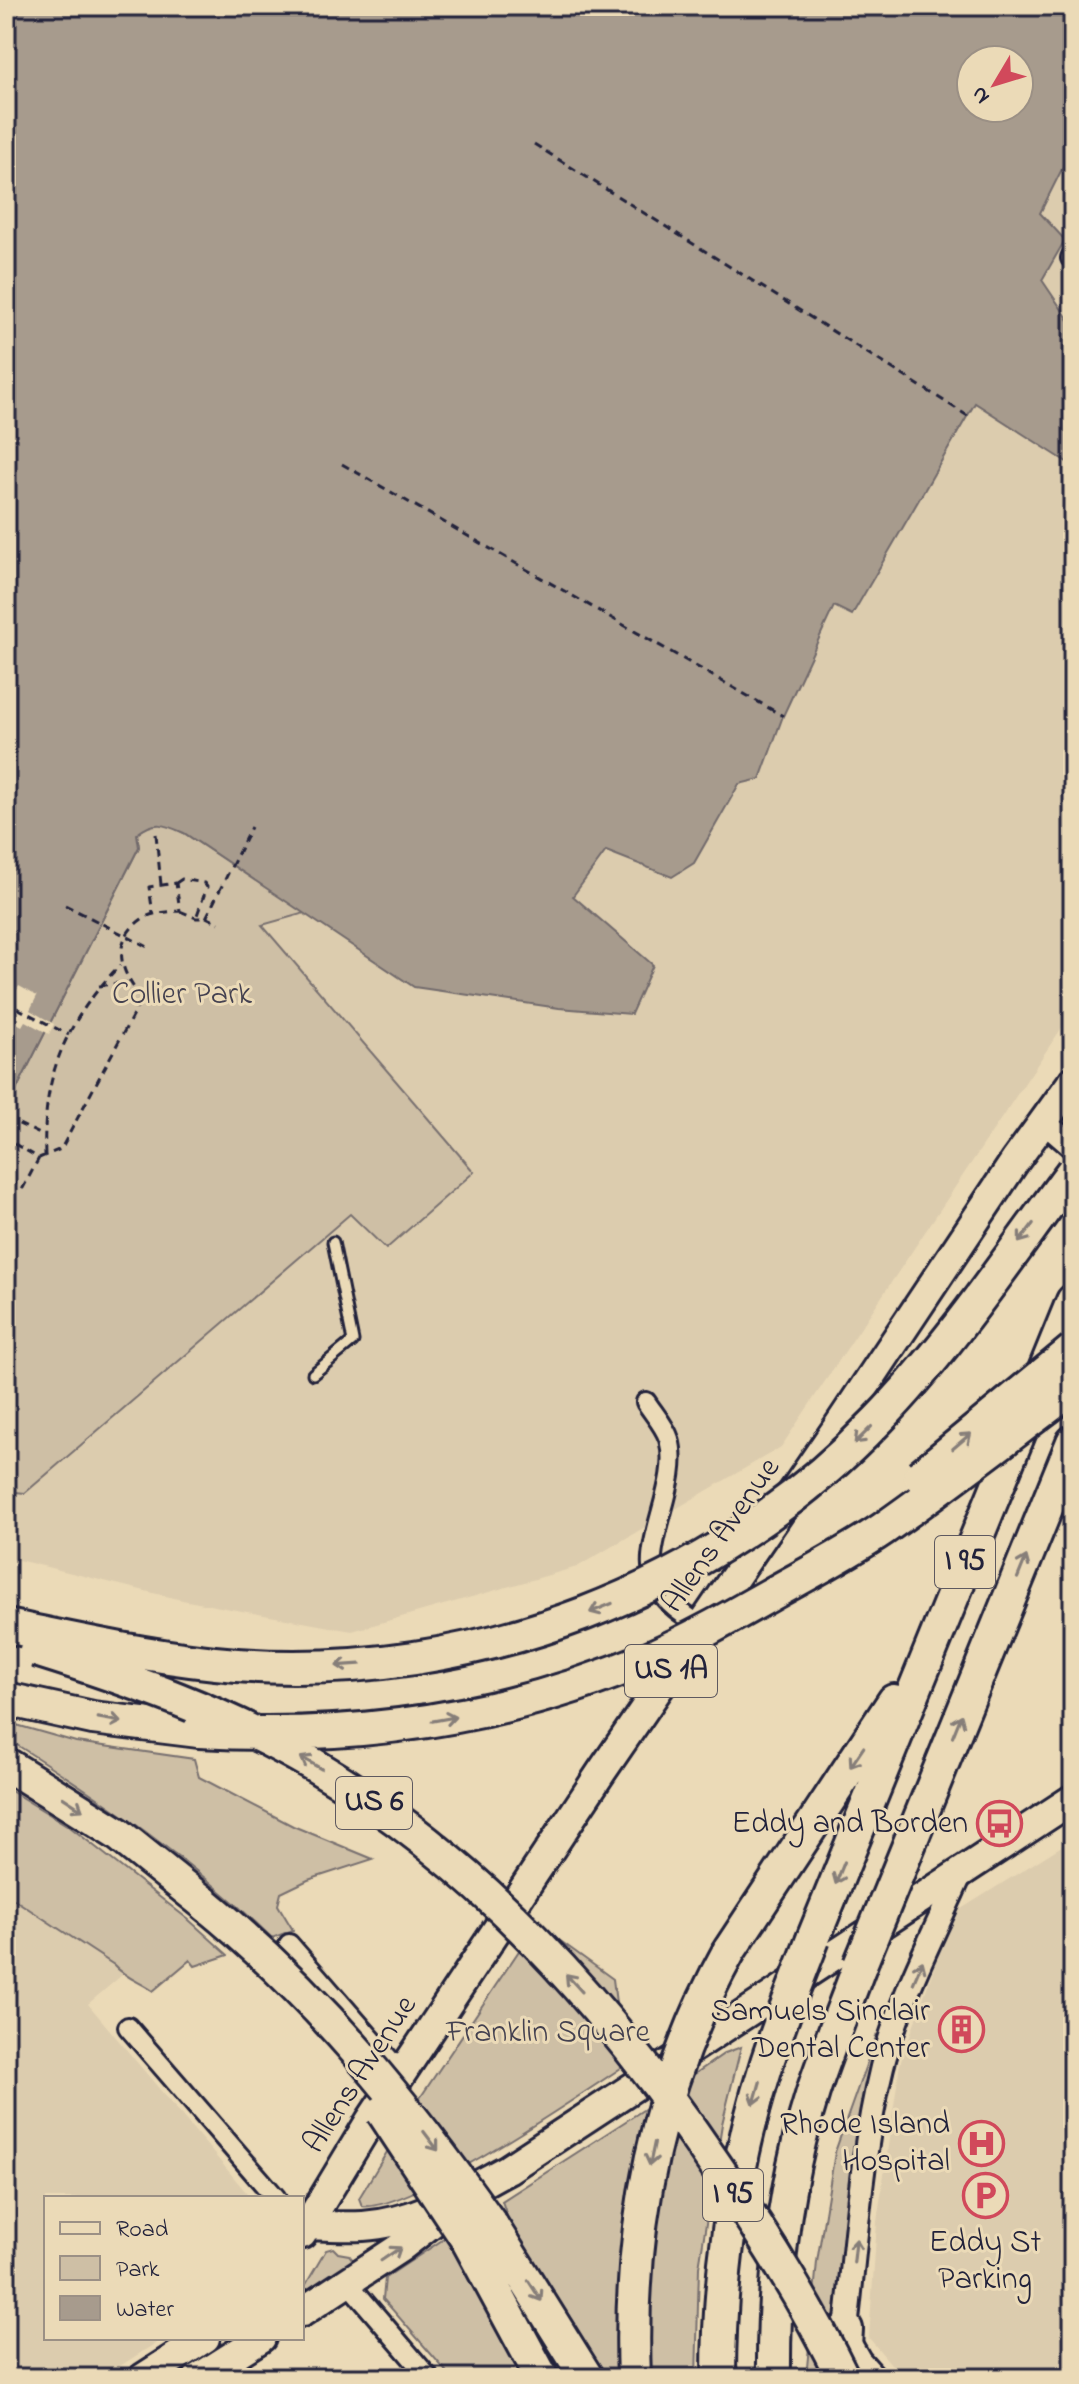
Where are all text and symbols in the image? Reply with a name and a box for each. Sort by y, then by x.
north arrow [955,44,1035,124]
text: N [964,79,999,110]
park label: Collier Park [112,972,253,1019]
one-way arrow [1018,1222,1035,1243]
one-way arrow [853,1426,873,1445]
one-way arrow [951,1432,972,1450]
street label: Allens Avenue [651,1448,793,1623]
road number: I 95 [935,1536,995,1588]
one-way arrow [1015,1555,1030,1580]
one-way arrow [589,1601,614,1616]
road number: US 1A [625,1645,717,1697]
one-way arrow [335,1658,362,1673]
one-way arrow [430,1711,456,1726]
one-way arrow [96,1714,122,1729]
one-way arrow [951,1714,965,1739]
one-way arrow [849,1745,865,1768]
one-way arrow [300,1755,323,1771]
road number: US 6 [336,1777,412,1829]
one-way arrow [61,1796,84,1812]
bus stop icon: Eddy and Borden [975,1800,1023,1848]
place label: Eddy and Borden [732,1801,968,1848]
one-way arrow [831,1860,846,1885]
one-way arrow [911,1960,926,1985]
one-way arrow [565,1973,583,1993]
street label: Allens Avenue [292,1986,430,2164]
place label: Samuels Sinclair Dental Center [711,1989,930,2073]
building icon: Samuels Sinclair Dental Center [937,2006,985,2054]
park label: Franklin Square [445,2010,651,2057]
one-way arrow [749,2079,764,2105]
place label: Rhode Island Hospital [780,2102,950,2186]
hospital icon: Rhode Island Hospital [957,2119,1005,2167]
one-way arrow [422,2130,439,2151]
one-way arrow [643,2141,658,2166]
road number: I 95 [703,2169,763,2221]
parking icon: Eddy St Parking [961,2172,1009,2220]
legend [44,2196,304,2340]
text: Road [116,2213,169,2248]
place label: Eddy St Parking [929,2220,1041,2304]
one-way arrow [847,2239,862,2265]
one-way arrow [379,2246,401,2262]
text: Park [116,2253,160,2288]
one-way arrow [527,2280,543,2302]
text: Water [116,2293,174,2328]

